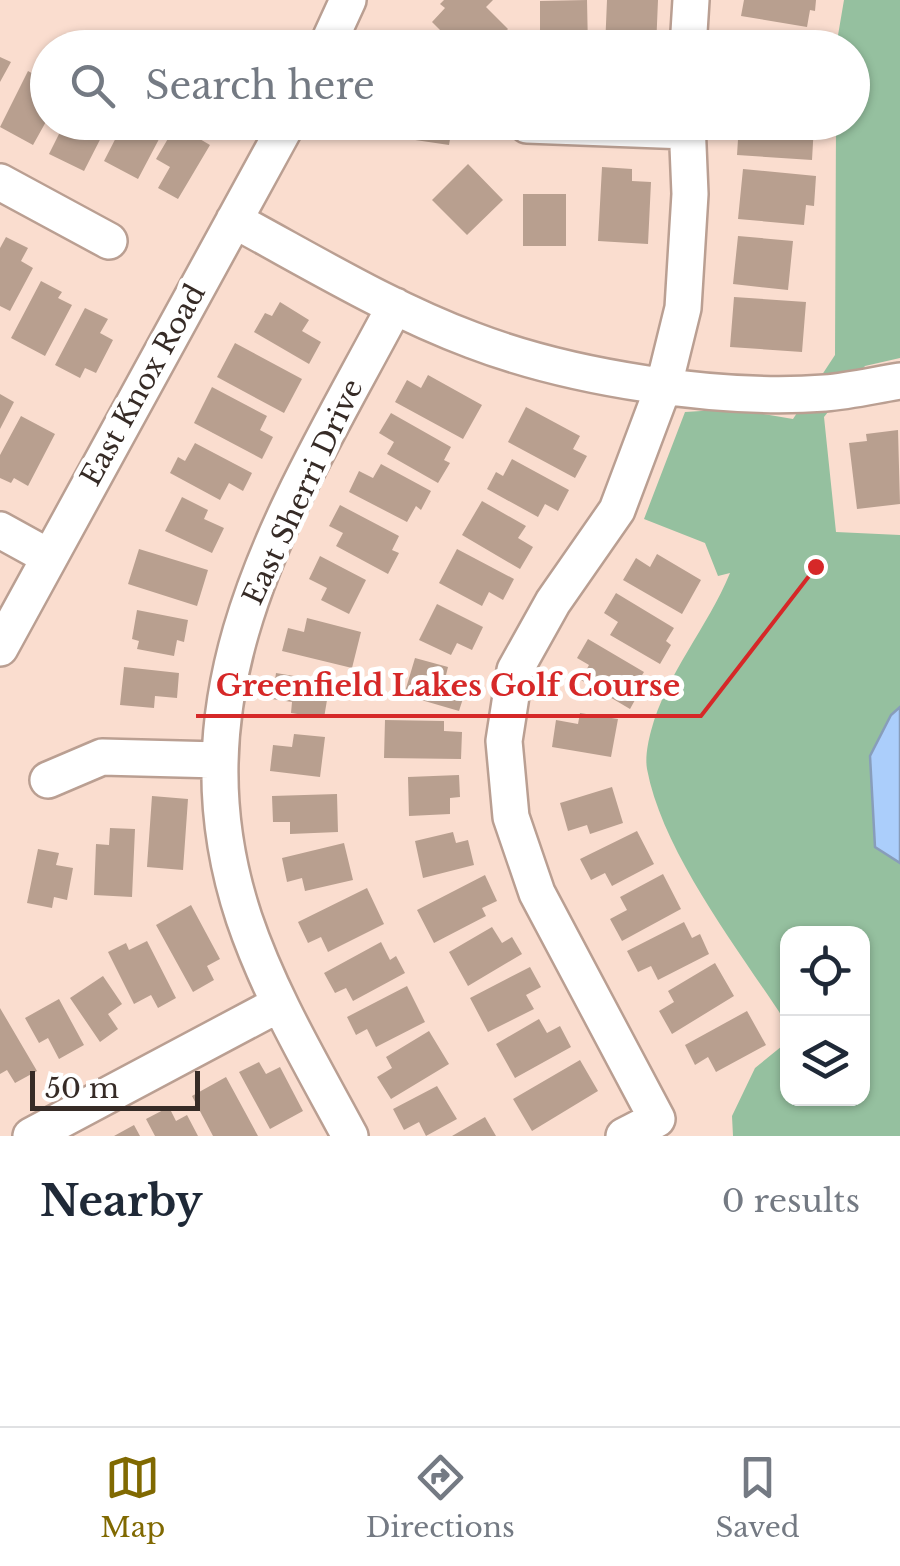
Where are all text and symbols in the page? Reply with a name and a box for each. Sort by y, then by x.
search box [30,30,870,140]
icon: search [65,58,120,113]
text: Search here [145,62,375,109]
street label: East Knox Road [73,278,213,492]
street label: East Sherri Drive [235,374,371,610]
callout: Greenfield Lakes Golf Course [196,656,701,716]
text: Greenfield Lakes Golf Course [216,667,680,704]
map controls [780,926,870,1106]
button: locate [780,926,870,1016]
button: layers [780,1016,870,1106]
scale bar [30,1066,200,1110]
text: 50 m [45,1071,119,1106]
text: Nearby [40,1175,203,1227]
text: 0 results [722,1181,860,1221]
tab: Map [100,1450,165,1545]
tab: Directions [366,1450,515,1545]
tab: Saved [715,1450,800,1545]

